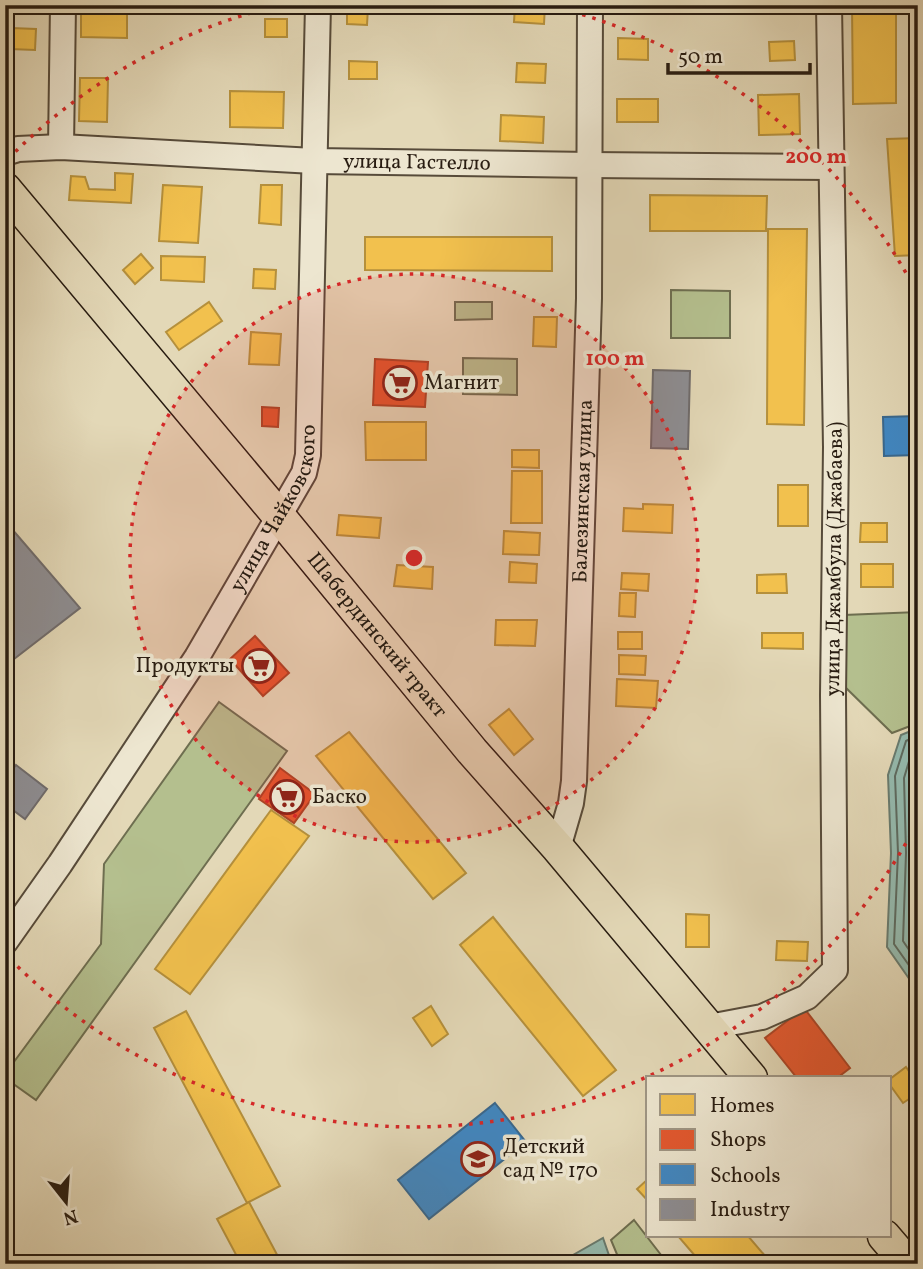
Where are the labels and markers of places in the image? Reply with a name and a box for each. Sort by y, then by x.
supermarket icon: Магнит [381,364,419,402]
place label: Магнит [424,369,500,398]
centre of rings [402,546,426,570]
supermarket icon: Продукты [240,647,278,685]
place label: Продукты [136,652,234,681]
supermarket icon: Баско [268,778,306,816]
place label: Баско [312,783,367,812]
place label: Детский сад № 170 [503,1133,598,1186]
school or university icon: Детский сад № 170 [459,1140,497,1178]

